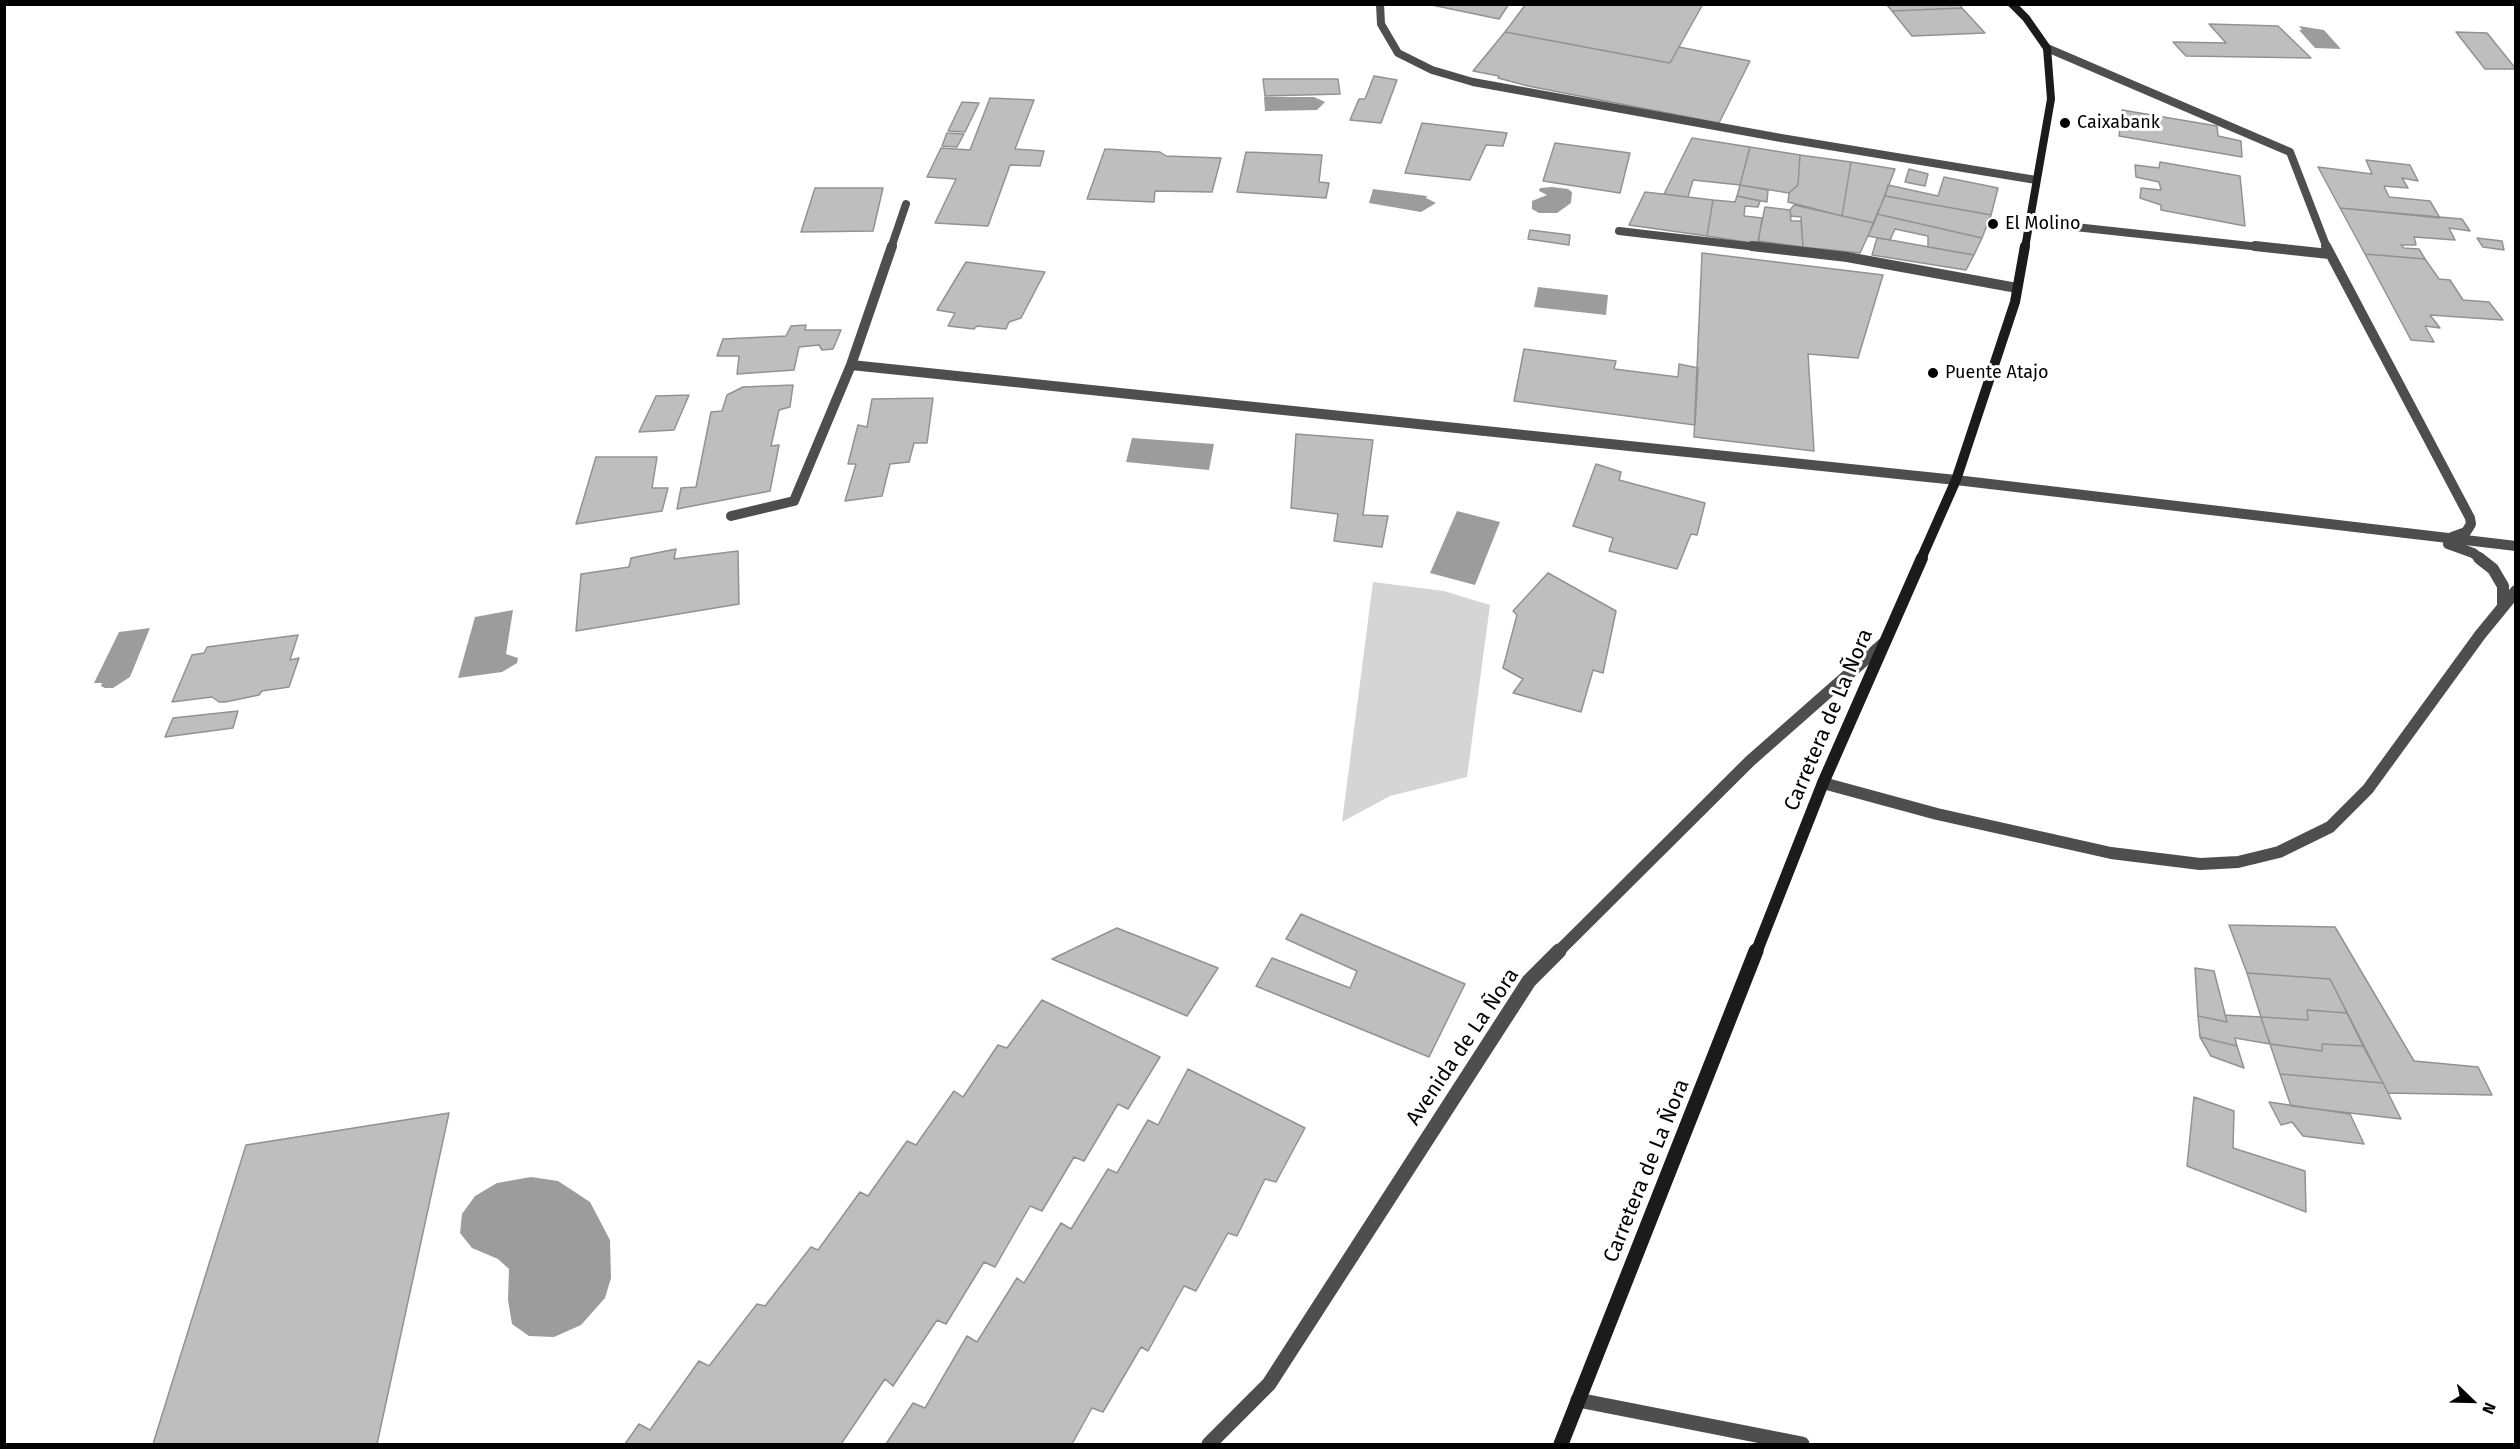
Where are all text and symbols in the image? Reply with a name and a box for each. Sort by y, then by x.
place label: Caixabank [2077,112,2160,134]
marker: Caixabank [2058,116,2072,130]
place label: El Molino [2005,213,2080,235]
marker: El Molino [1986,217,2000,231]
place label: Puente Atajo [1945,362,2048,384]
marker: Puente Atajo [1926,366,1940,380]
street label: Carretera de La Ñora [1779,625,1879,815]
street label: Avenida de La Ñora [1401,964,1525,1130]
street label: Carretera de La Ñora [1599,1076,1695,1266]
north arrow [2442,1371,2502,1431]
text: N [2478,1400,2500,1417]

